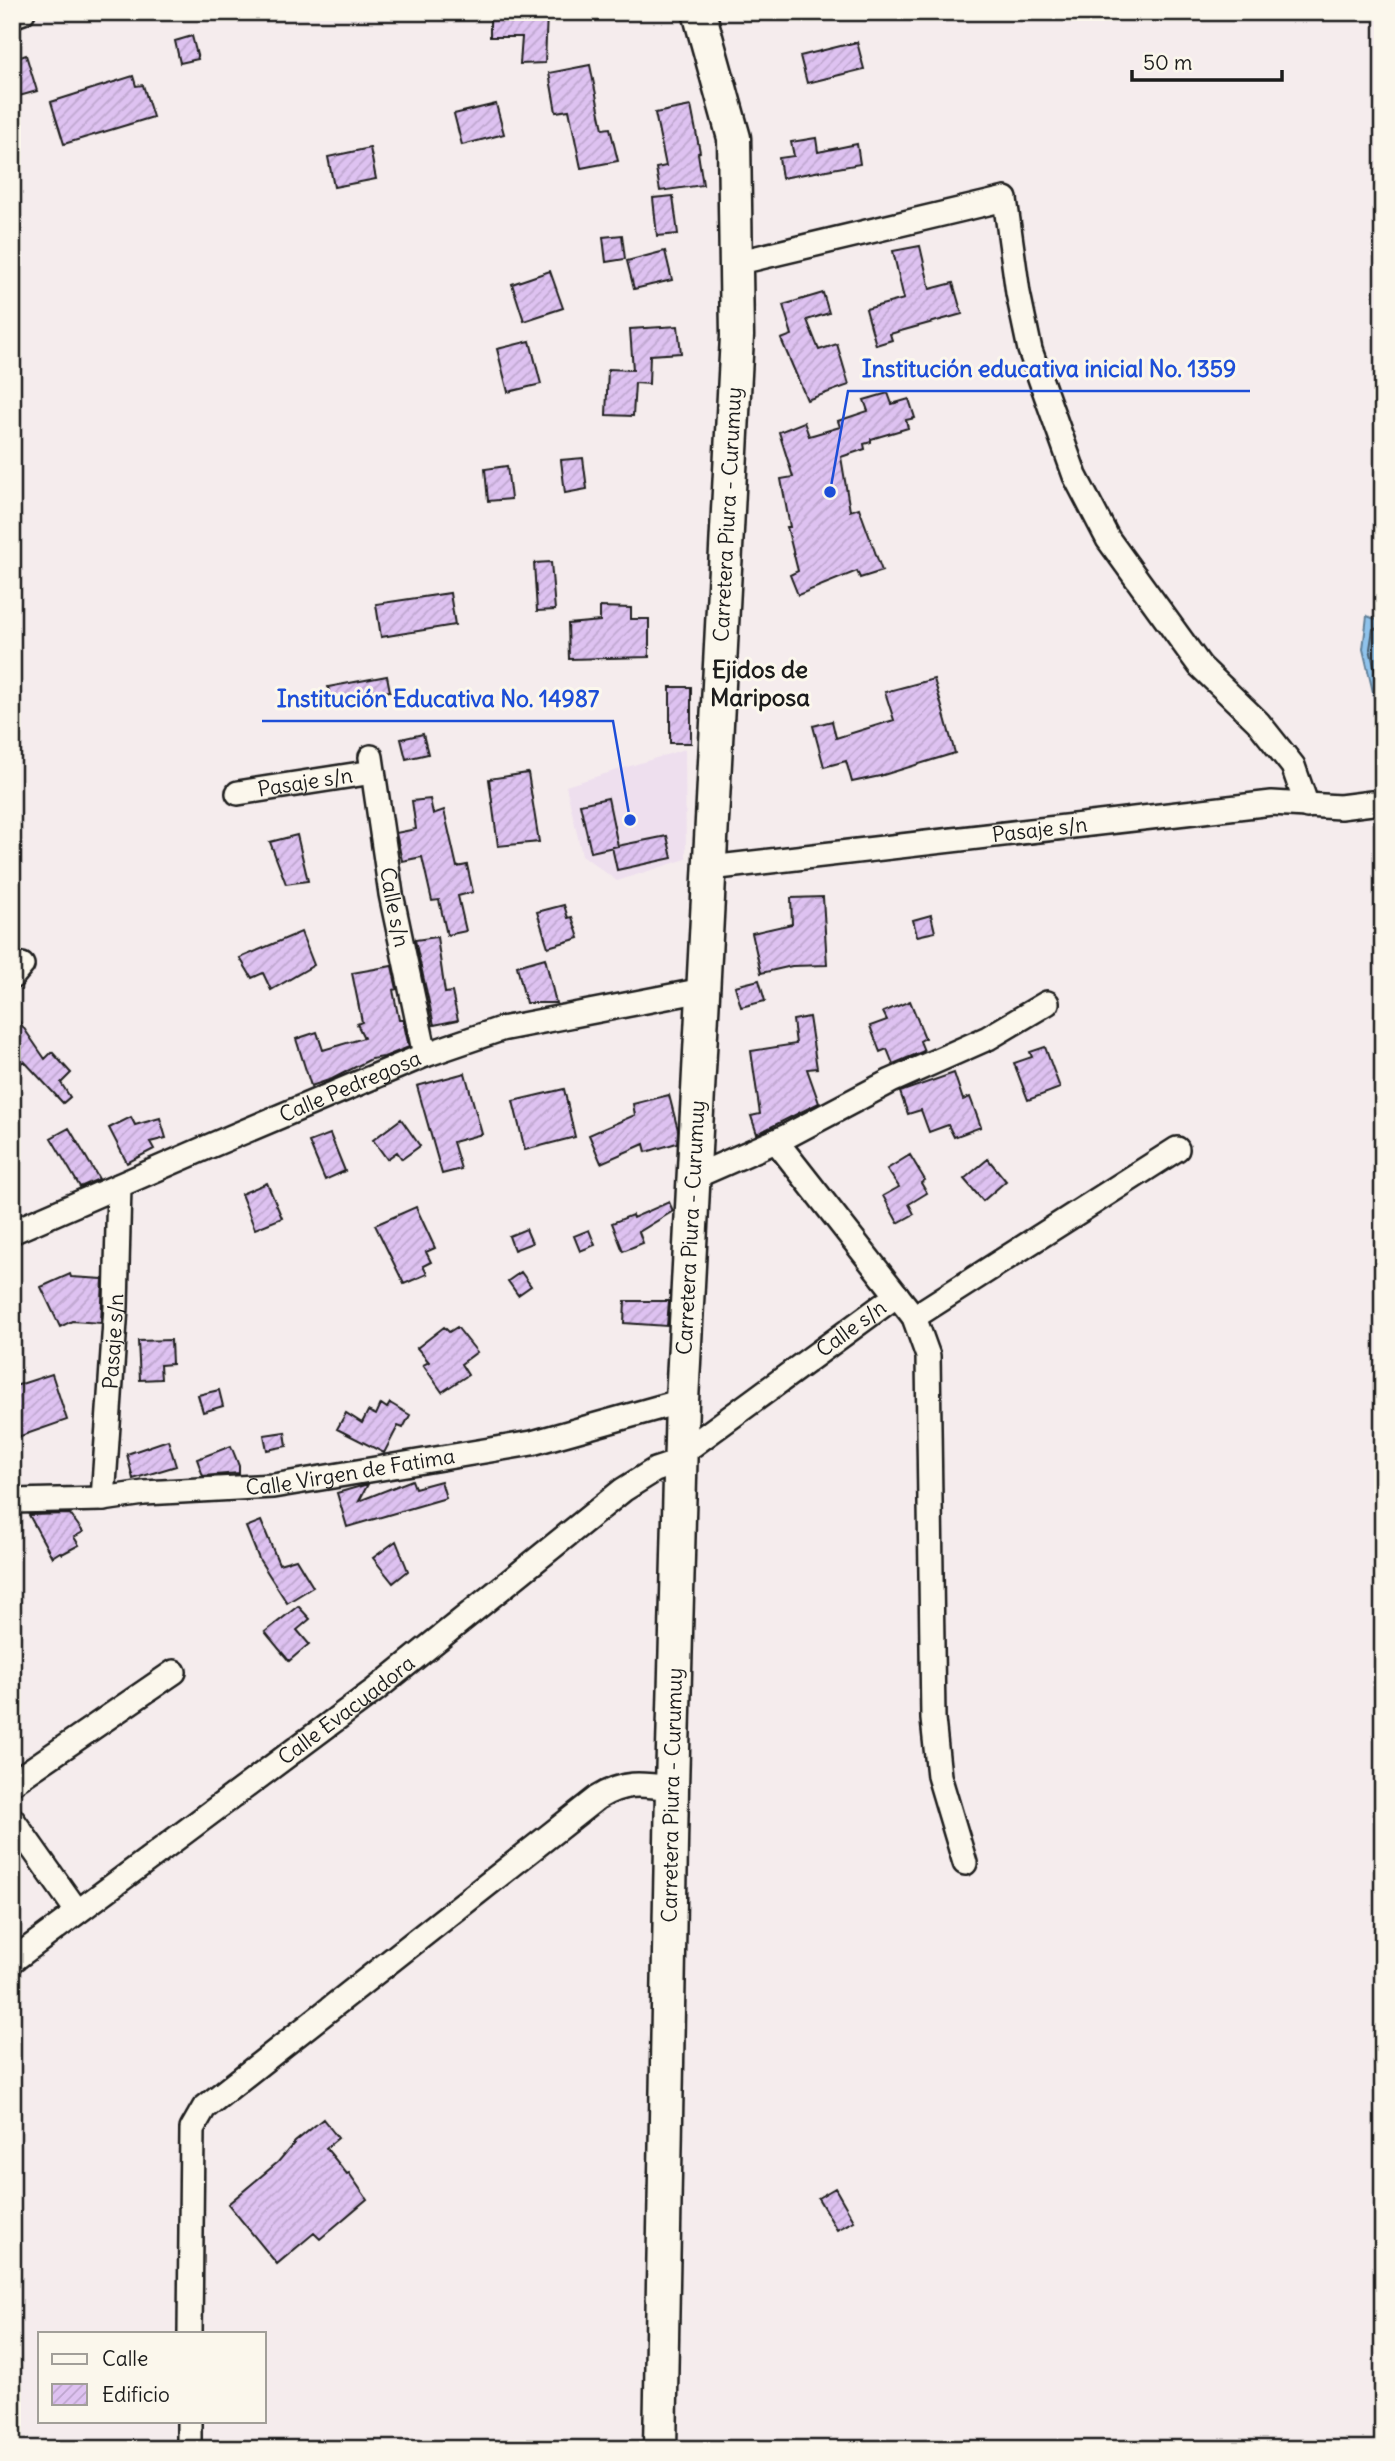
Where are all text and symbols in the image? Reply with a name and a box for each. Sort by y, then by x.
scale bar [1132,38,1283,82]
text: 50 m [1143,49,1192,76]
callout: Institución educativa inicial No. 1359 [848,347,1250,391]
text: Institución educativa inicial No. 1359 [862,354,1236,383]
street label: Carretera Piura - Curumuy [707,386,747,642]
district label: Ejidos de Mariposa [710,654,810,712]
callout: Institución Educativa No. 14987 [262,677,613,721]
text: Institución Educativa No. 14987 [277,684,600,713]
street label: Pasaje s/n [256,761,355,803]
street label: Pasaje s/n [991,810,1089,848]
street label: Calle s/n [374,866,416,949]
street label: Calle Pedregosa [275,1044,425,1128]
street label: Carretera Piura - Curumuy [670,1099,711,1355]
street label: Pasaje s/n [96,1293,129,1390]
street label: Calle s/n [810,1294,891,1363]
street label: Calle Virgen de Fatima [245,1442,457,1500]
street label: Calle Evacuadora [273,1649,420,1771]
street label: Carretera Piura - Curumuy [656,1667,688,1923]
legend [38,2332,266,2422]
text: Calle [102,2345,148,2372]
text: Edificio [102,2381,170,2408]

